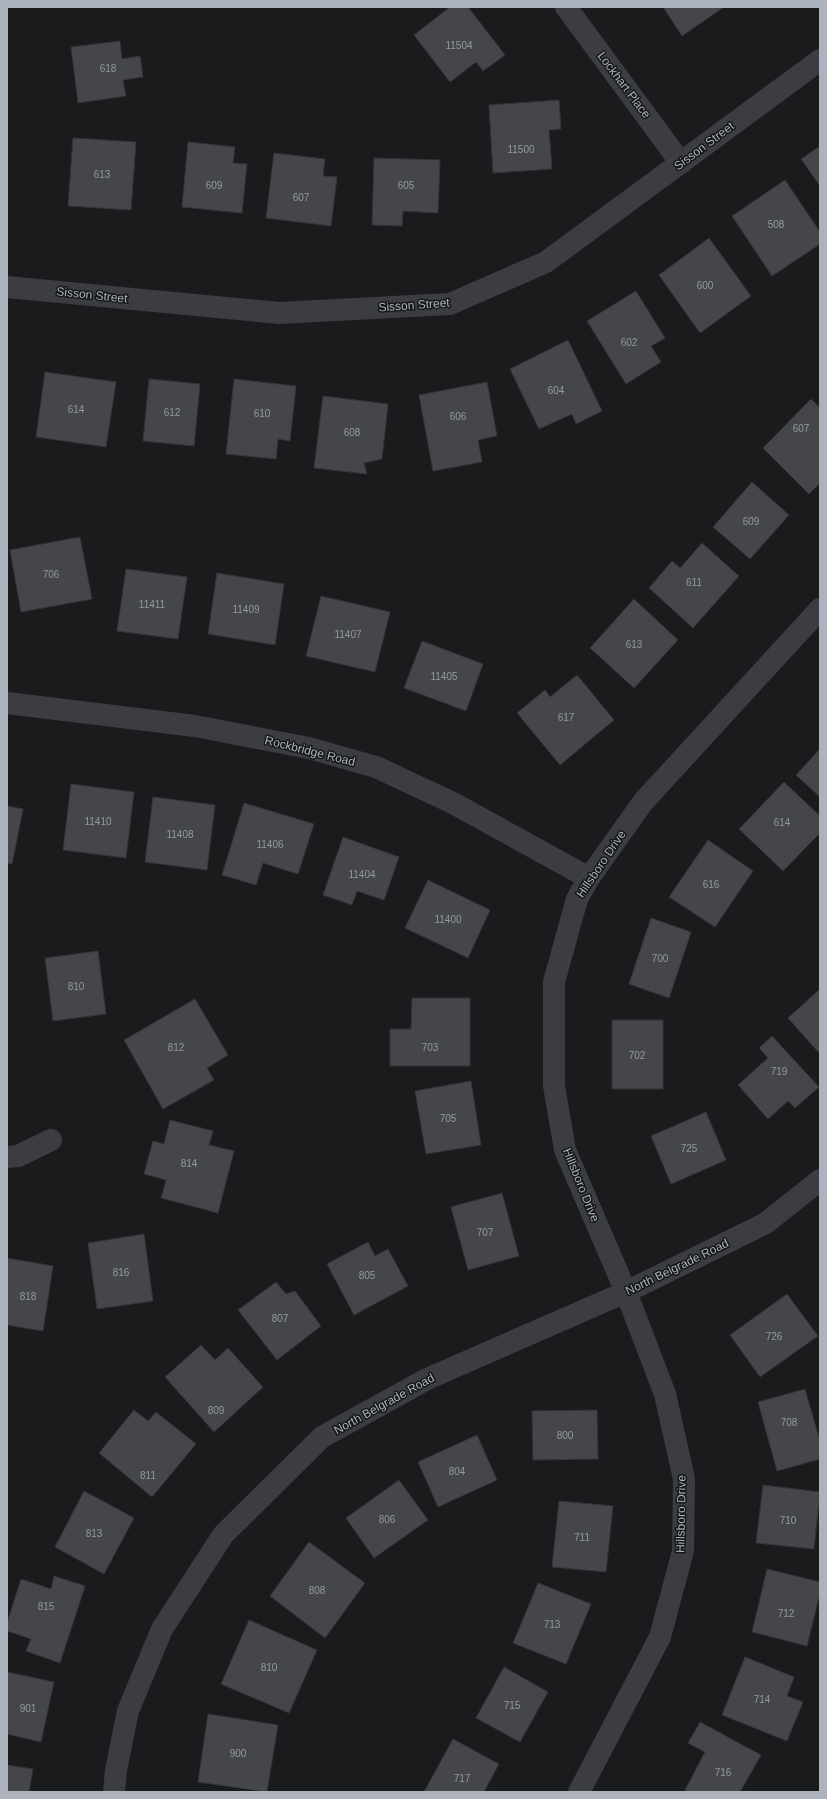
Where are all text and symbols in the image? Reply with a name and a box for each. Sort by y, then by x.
house number: 11504 [445,40,473,51]
street label: Lockhart Place [595,49,654,121]
house number: 618 [100,63,117,74]
street label: Sisson Street [671,119,737,173]
house number: 11500 [507,144,535,155]
house number: 613 [94,169,111,180]
house number: 609 [206,180,223,191]
house number: 605 [398,180,415,191]
house number: 607 [293,192,310,203]
house number: 508 [768,219,785,230]
house number: 600 [697,280,714,291]
street label: Sisson Street [56,284,129,306]
street label: Sisson Street [378,295,451,314]
house number: 602 [621,337,638,348]
house number: 604 [548,385,565,396]
house number: 614 [68,404,85,415]
house number: 612 [164,407,181,418]
house number: 610 [254,408,271,419]
house number: 606 [450,411,467,422]
house number: 607 [793,423,810,434]
house number: 608 [344,427,361,438]
house number: 609 [743,516,760,527]
house number: 706 [43,569,60,580]
house number: 611 [686,577,702,588]
house number: 11411 [139,599,166,610]
house number: 11409 [232,604,260,615]
house number: 11407 [334,629,362,640]
house number: 613 [626,639,643,650]
house number: 11405 [430,671,458,682]
house number: 617 [558,712,575,723]
street label: Rockbridge Road [263,733,357,769]
house number: 11410 [84,816,112,827]
house number: 614 [774,817,791,828]
street label: Hillsboro Drive [573,827,629,900]
house number: 11408 [166,829,194,840]
house number: 11406 [256,839,284,850]
house number: 11404 [348,869,376,880]
house number: 616 [703,879,720,890]
house number: 11400 [434,914,462,925]
house number: 700 [652,953,669,964]
house number: 810 [68,981,85,992]
house number: 812 [168,1042,185,1053]
house number: 703 [422,1042,439,1053]
house number: 702 [629,1050,646,1061]
house number: 719 [771,1066,788,1077]
house number: 705 [440,1113,457,1124]
house number: 725 [681,1143,698,1154]
street label: Hillsboro Drive [560,1146,602,1224]
house number: 814 [181,1158,198,1169]
house number: 707 [477,1227,494,1238]
street label: North Belgrade Road [623,1236,731,1298]
house number: 816 [113,1267,130,1278]
house number: 805 [359,1270,376,1281]
house number: 818 [20,1291,37,1302]
house number: 807 [272,1313,289,1324]
house number: 726 [766,1331,783,1342]
street label: North Belgrade Road [331,1371,437,1437]
house number: 809 [208,1405,225,1416]
house number: 708 [781,1417,798,1428]
house number: 800 [557,1430,574,1441]
house number: 804 [449,1466,466,1477]
house number: 811 [140,1470,156,1481]
street label: Hillsboro Drive [673,1475,689,1553]
house number: 806 [379,1514,396,1525]
house number: 710 [780,1515,797,1526]
house number: 813 [86,1528,103,1539]
house number: 711 [574,1532,590,1543]
house number: 808 [309,1585,326,1596]
house number: 815 [38,1601,55,1612]
house number: 712 [778,1608,795,1619]
house number: 713 [544,1619,561,1630]
house number: 810 [261,1662,278,1673]
house number: 714 [754,1694,771,1705]
house number: 715 [504,1700,521,1711]
house number: 901 [20,1703,37,1714]
house number: 900 [230,1748,247,1759]
house number: 716 [715,1767,732,1778]
house number: 717 [454,1773,471,1784]

